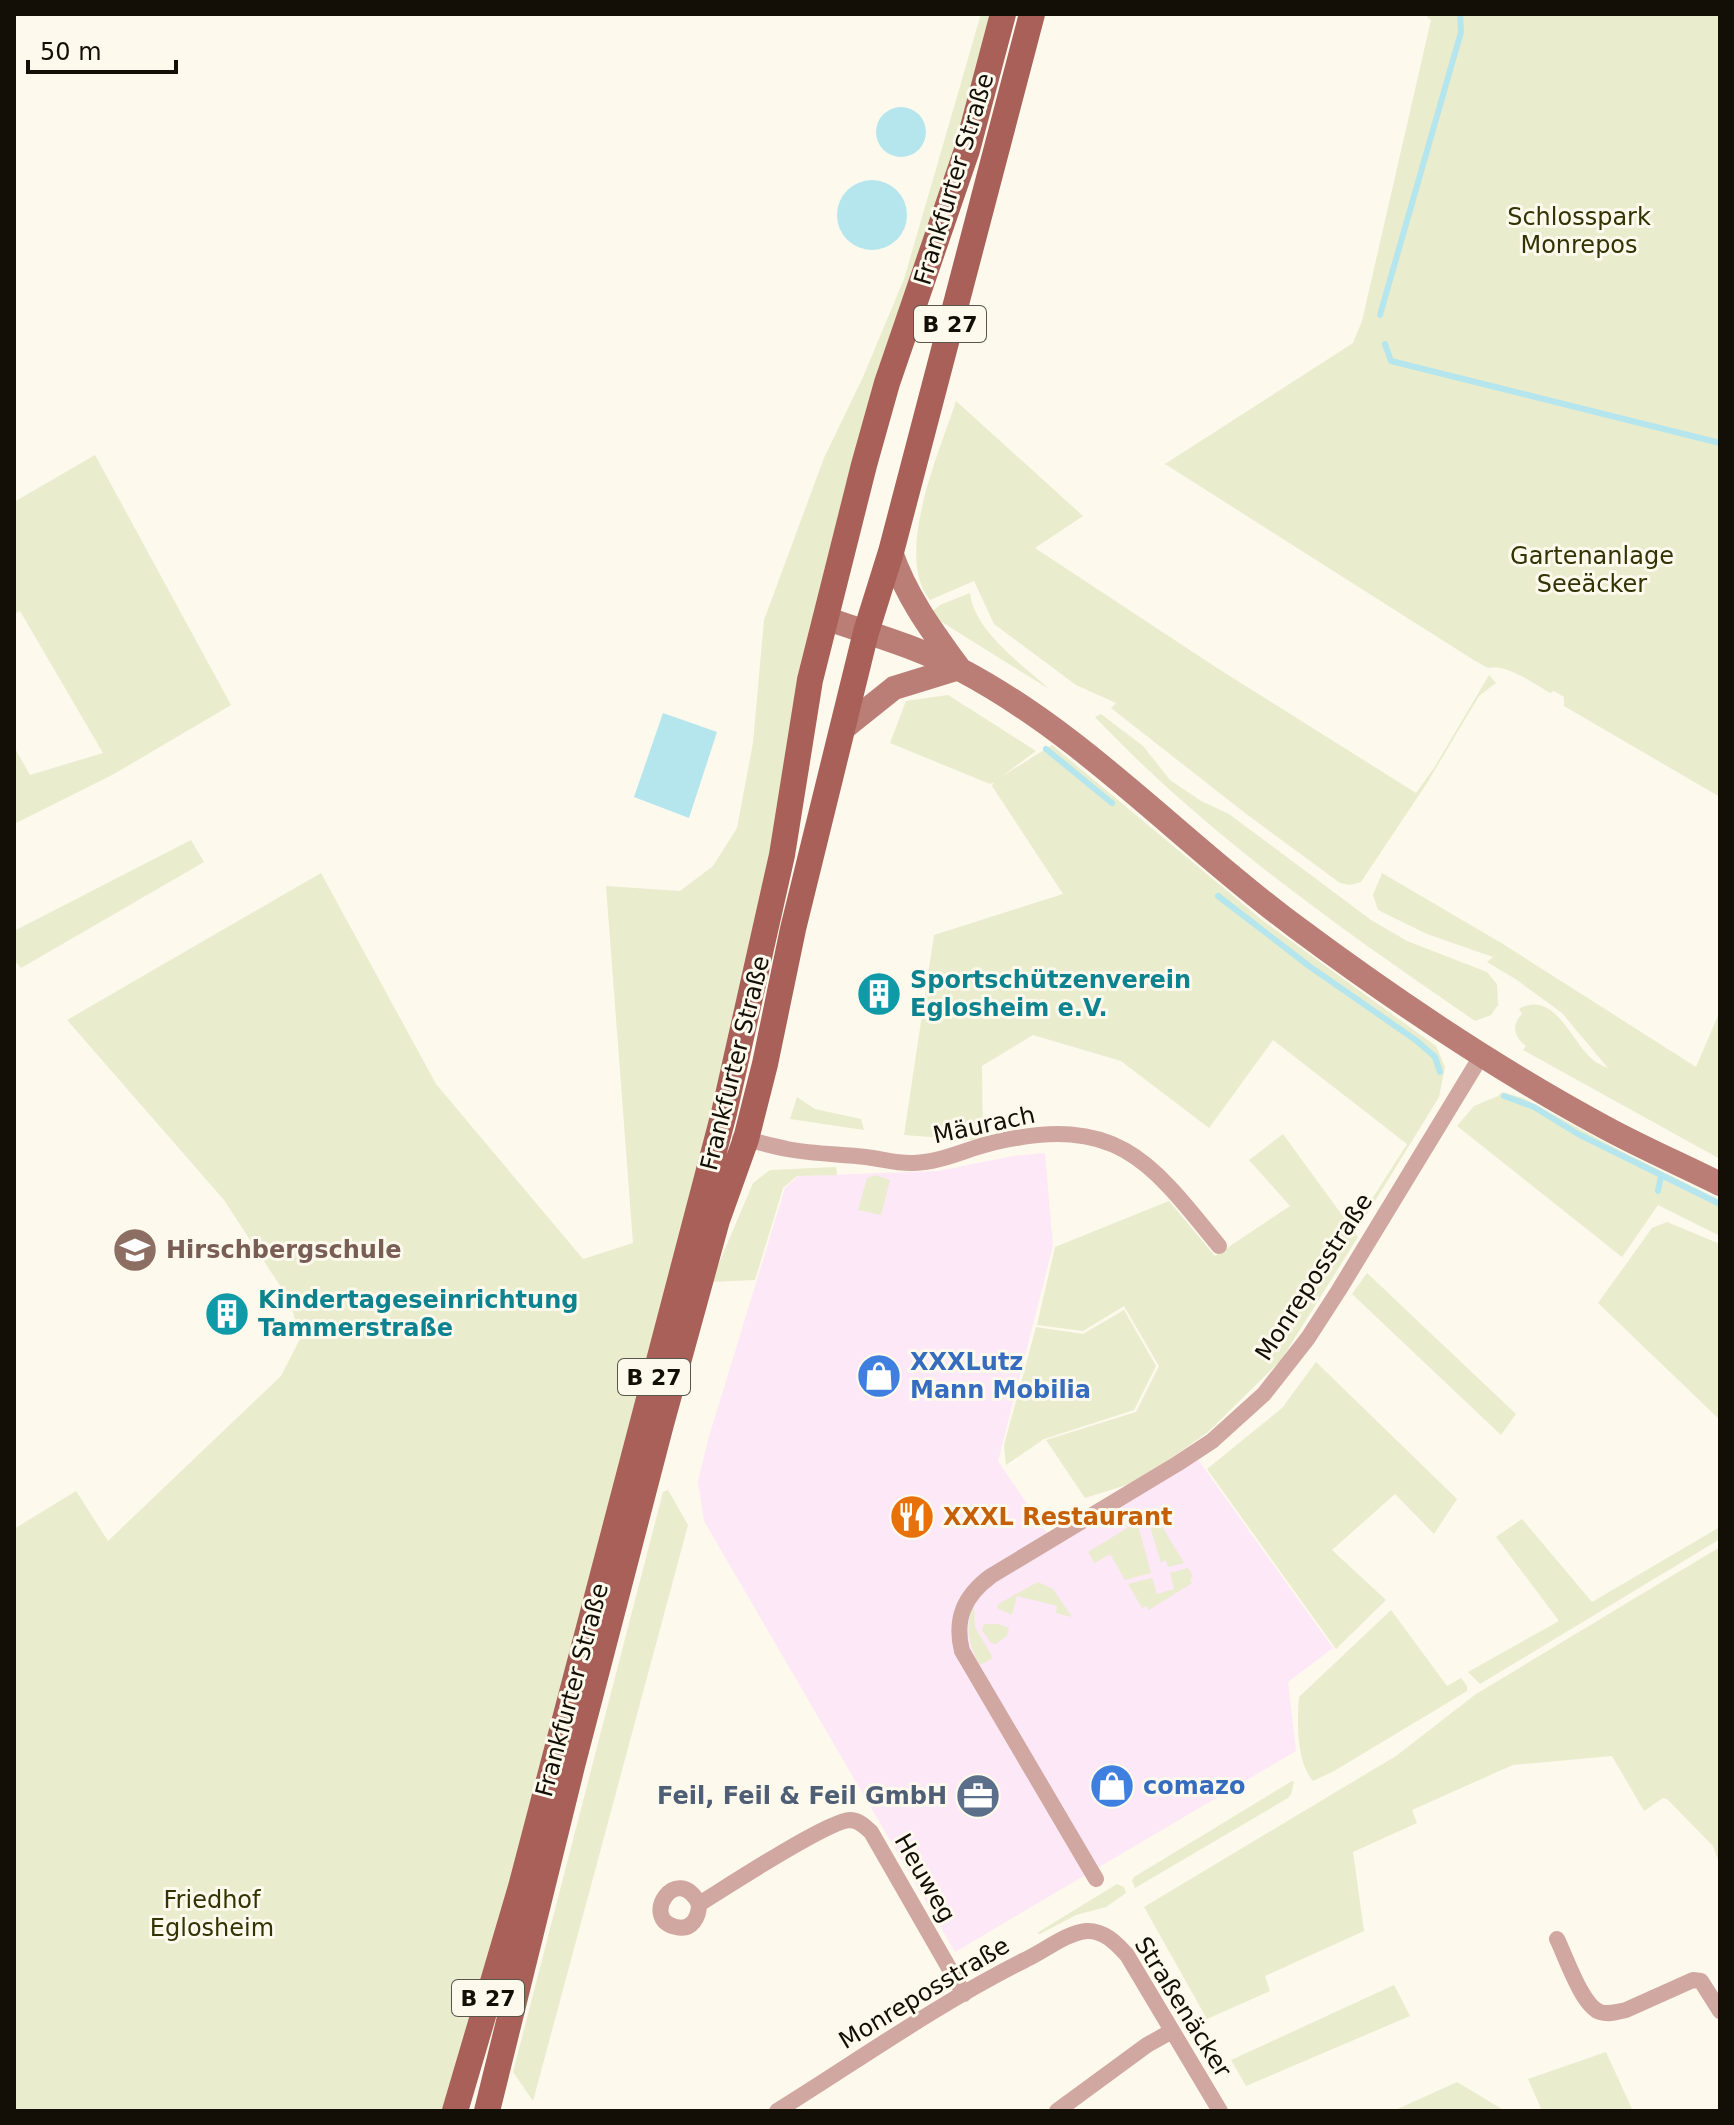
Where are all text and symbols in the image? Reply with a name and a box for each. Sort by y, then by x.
scale bar [28,24,176,74]
text: 50 m [40,38,102,66]
street label: Frankfurter Straße [908,70,1000,288]
park label: Schlosspark Monrepos [1507,203,1651,259]
road number: B 27 [914,306,986,342]
park label: Gartenanlage Seeäcker [1510,542,1674,598]
street label: Frankfurter Straße [695,953,775,1173]
place label: Sportschützenverein Eglosheim e.V. [910,966,1191,1022]
building icon: Sportschützenverein Eglosheim e.V. [855,970,903,1018]
street label: Mäurach [930,1101,1038,1149]
street label: Monreposstraße [1250,1188,1378,1366]
school or university icon: Hirschbergschule [111,1226,159,1274]
place label: Hirschbergschule [166,1236,401,1264]
place label: Kindertageseinrichtung Tammerstraße [258,1286,578,1342]
building icon: Kindertageseinrichtung Tammerstraße [203,1290,251,1338]
place label: XXXLutz Mann Mobilia [910,1348,1091,1404]
shop icon: XXXLutz Mann Mobilia [855,1352,903,1400]
road number: B 27 [618,1359,690,1395]
restaurant icon: XXXL Restaurant [888,1493,936,1541]
place label: XXXL Restaurant [943,1503,1173,1531]
street label: Frankfurter Straße [530,1580,614,1800]
shop icon: comazo [1088,1762,1136,1810]
office icon: Feil, Feil & Feil GmbH [954,1772,1002,1820]
place label: comazo [1143,1772,1245,1800]
place label: Feil, Feil & Feil GmbH [657,1782,947,1810]
street label: Heuweg [888,1829,962,1927]
park label: Friedhof Eglosheim [150,1886,274,1942]
street label: Monreposstraße [834,1931,1014,2055]
street label: Straßenäcker [1129,1932,1237,2082]
road number: B 27 [452,1980,524,2016]

